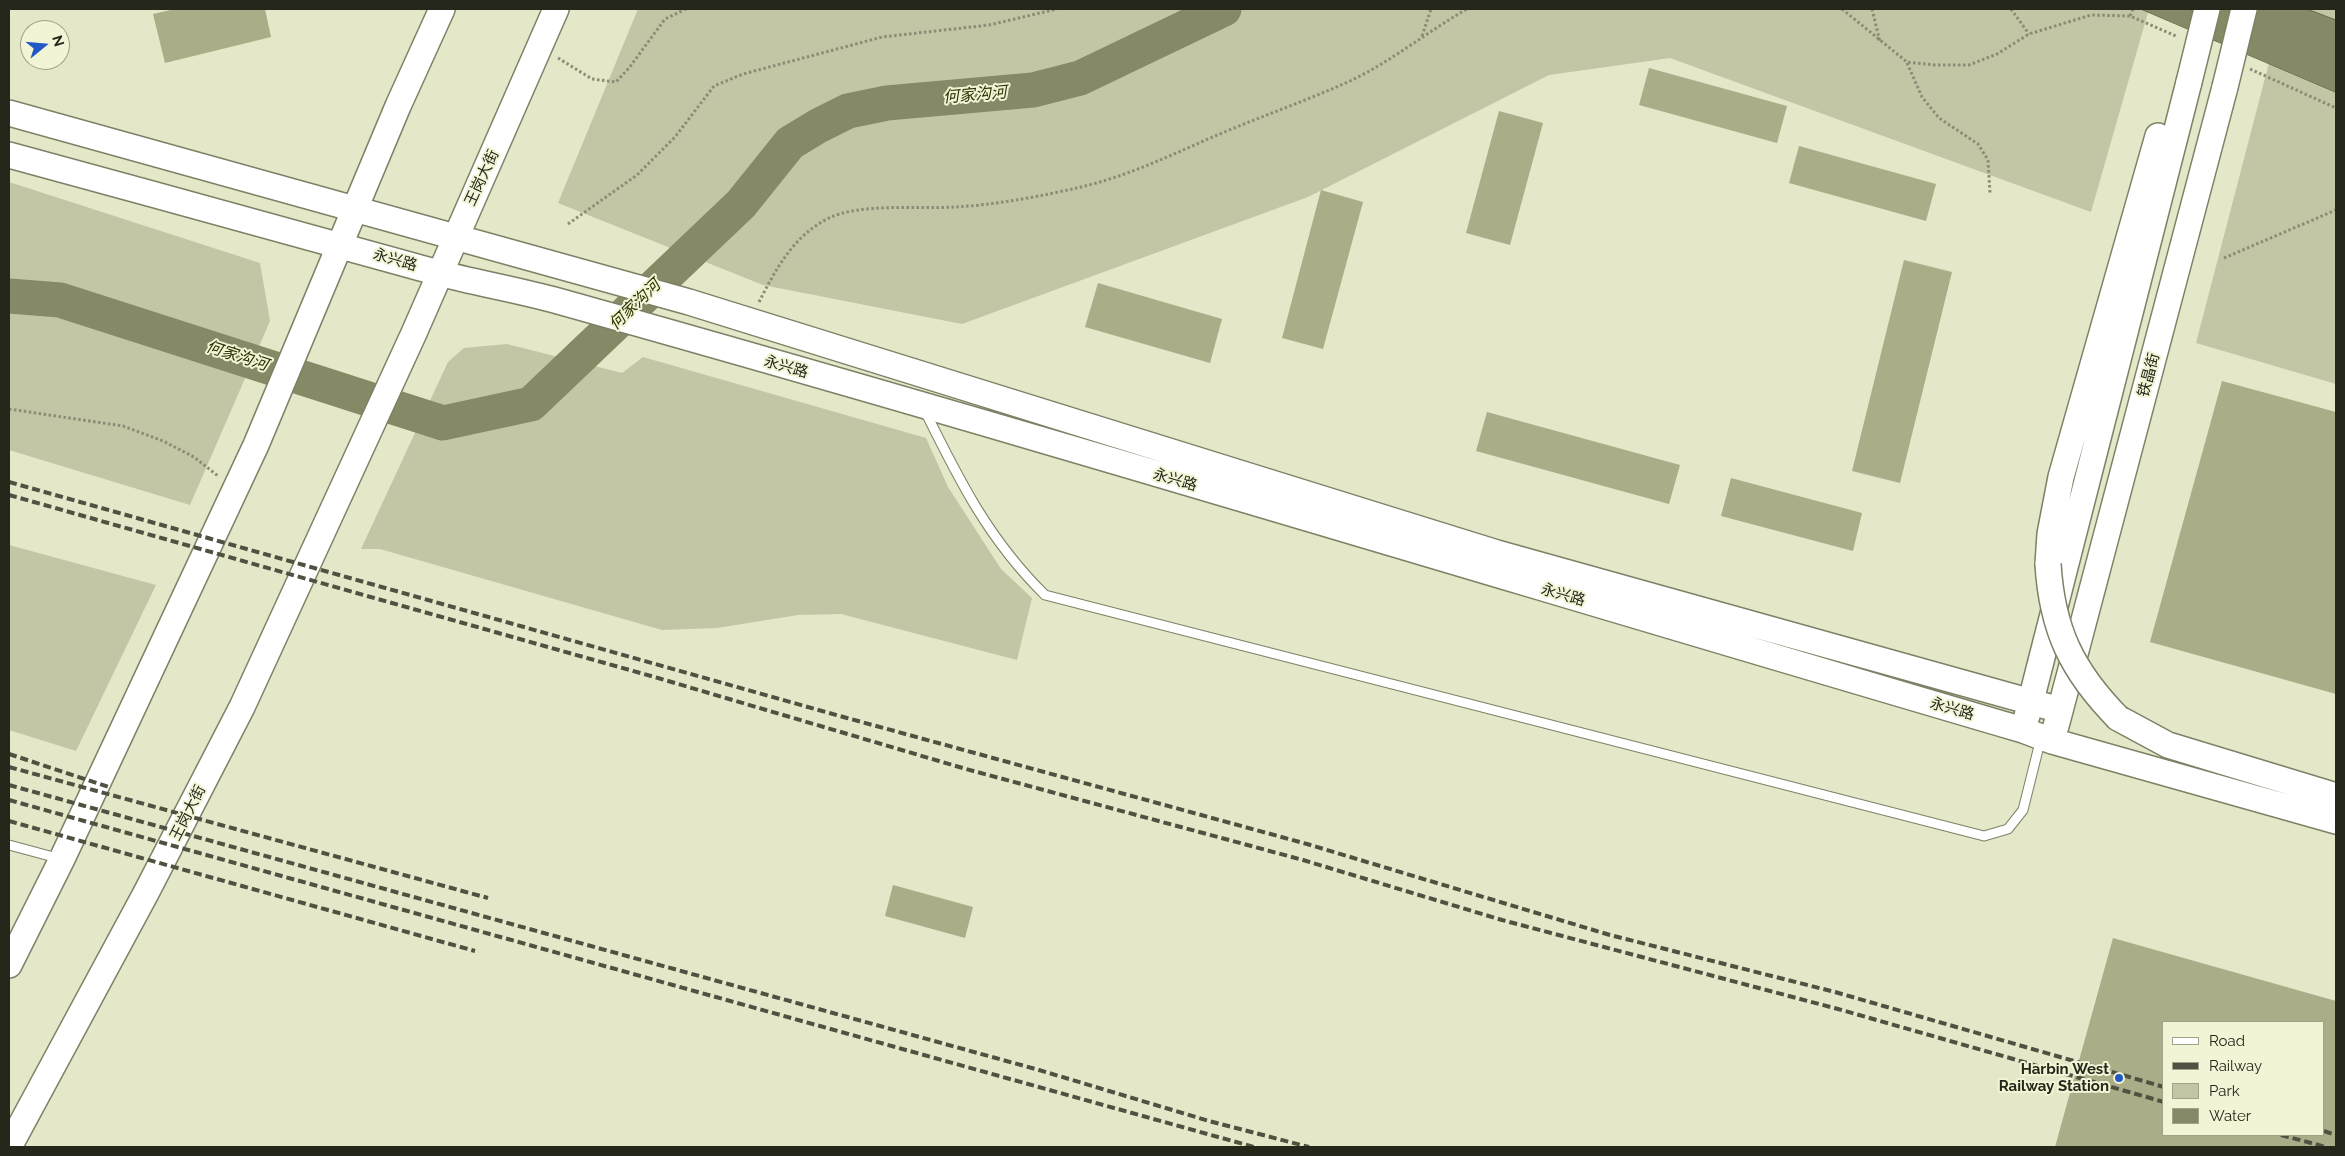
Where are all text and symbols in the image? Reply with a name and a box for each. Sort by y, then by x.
north arrow [20,20,70,70]
text: N [49,33,68,48]
water label: 何家沟河 [942,83,1008,107]
street label: 王岗大街 [461,147,503,209]
street label: 永兴路 [371,245,419,275]
water label: 何家沟河 [605,276,665,334]
water label: 何家沟河 [204,337,270,375]
street label: 铁晶街 [2134,351,2164,399]
street label: 永兴路 [762,352,810,382]
street label: 永兴路 [1151,465,1199,495]
street label: 永兴路 [1539,580,1587,610]
street label: 永兴路 [1928,694,1976,724]
street label: 王岗大街 [166,782,210,844]
legend [2162,1021,2325,1136]
text: Road [2209,1032,2245,1050]
text: Railway [2209,1057,2262,1075]
place label: Harbin West Railway Station [1999,1060,2109,1095]
marker: Harbin West Railway Station [2113,1072,2125,1084]
text: Park [2209,1082,2240,1100]
text: Water [2209,1107,2251,1125]

